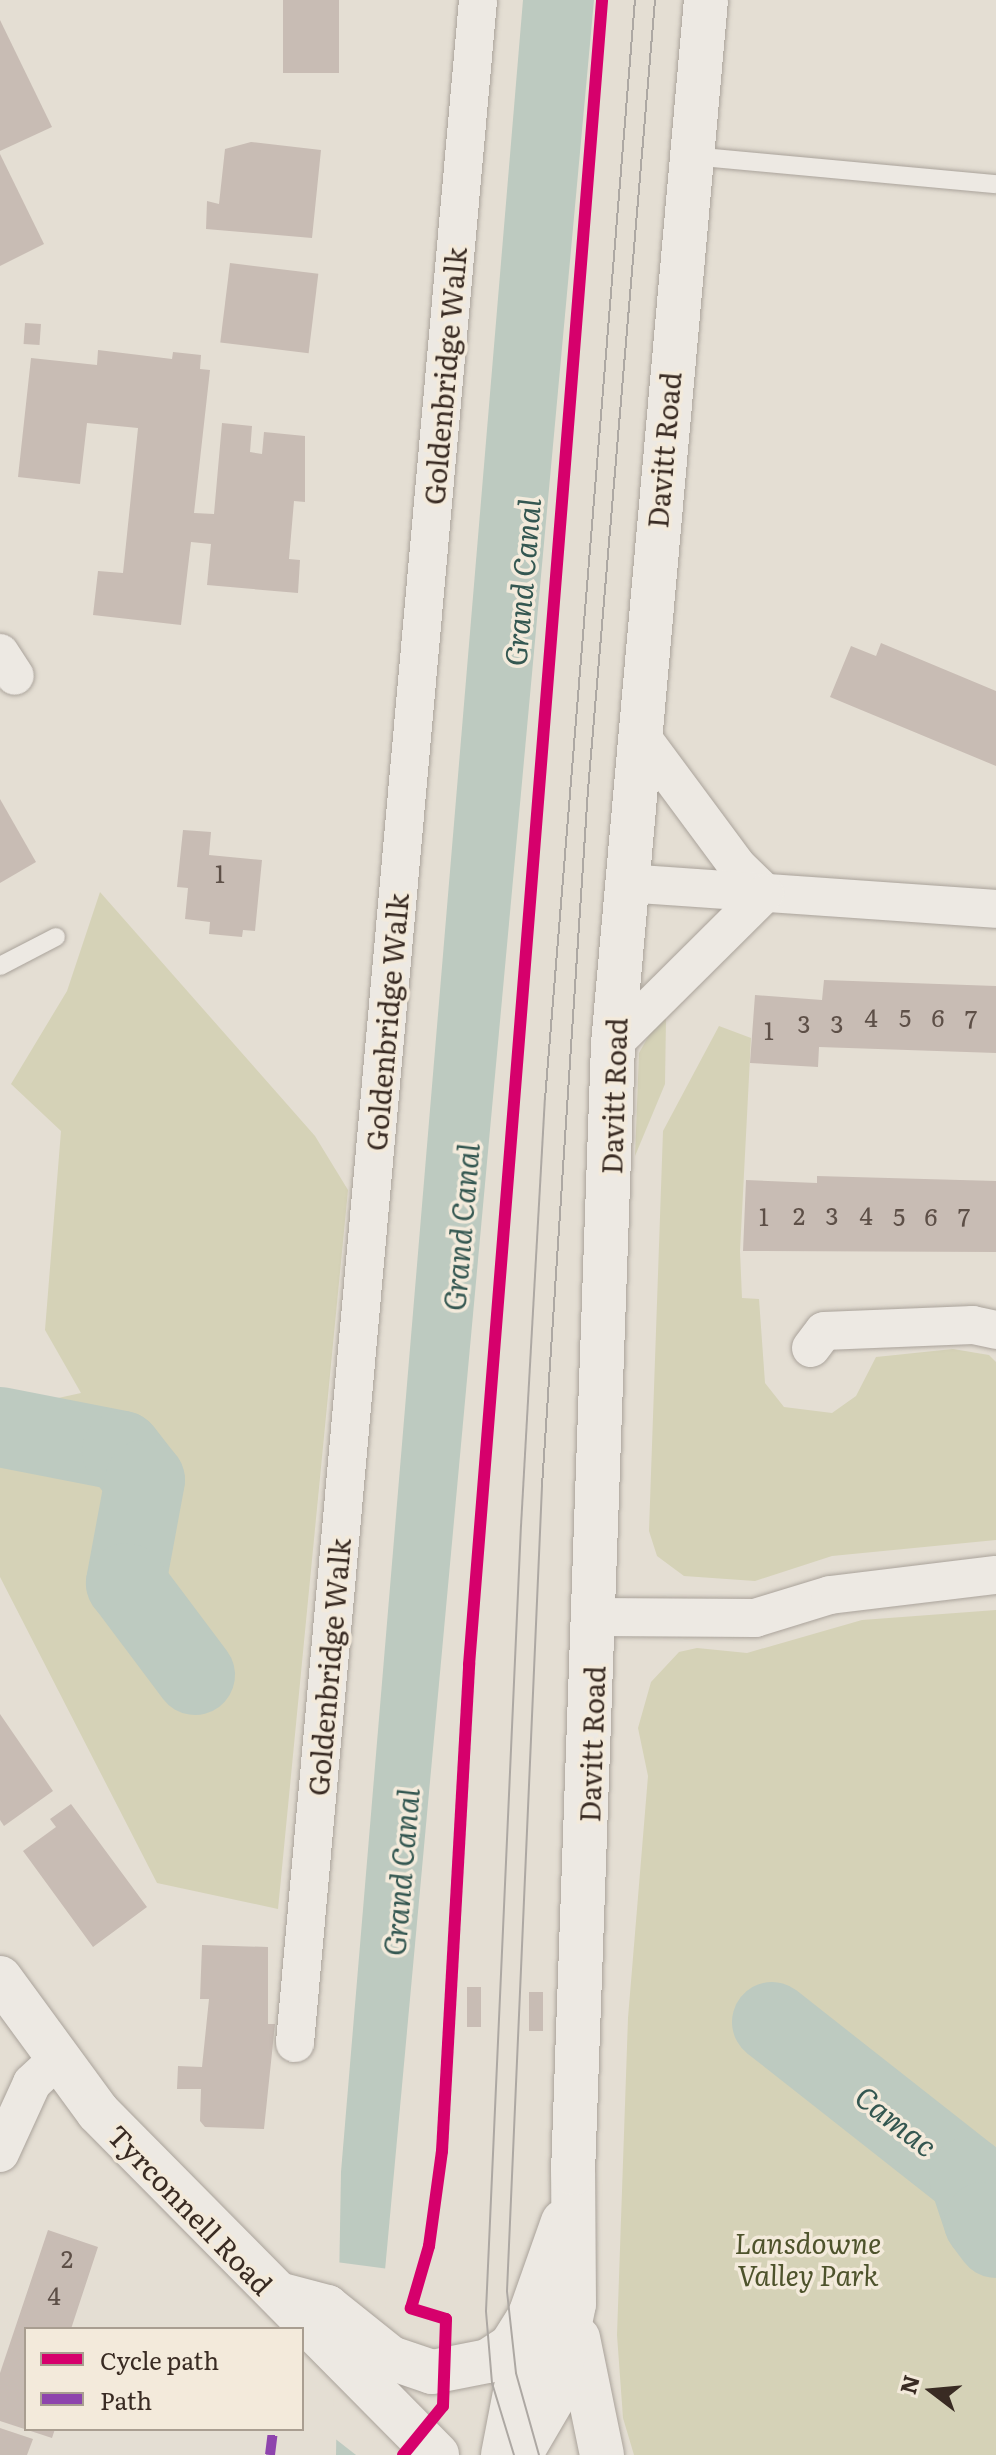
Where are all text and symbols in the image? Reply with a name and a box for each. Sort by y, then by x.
street label: Goldenbridge Walk [416,246,472,506]
street label: Davitt Road [639,371,687,529]
water label: Grand Canal [496,497,546,667]
house number: 1 [215,859,225,887]
street label: Goldenbridge Walk [358,892,414,1152]
house number: 4 [864,1003,878,1031]
house number: 5 [899,1003,911,1031]
house number: 6 [932,1003,944,1031]
house number: 7 [965,1004,977,1032]
house number: 3 [797,1009,811,1037]
house number: 3 [830,1009,844,1037]
house number: 1 [764,1016,774,1044]
street label: Davitt Road [593,1017,633,1175]
water label: Grand Canal [435,1142,485,1312]
house number: 2 [793,1201,805,1229]
house number: 3 [825,1201,839,1229]
house number: 4 [859,1201,873,1229]
house number: 1 [759,1202,769,1230]
house number: 5 [893,1202,905,1230]
house number: 6 [925,1202,937,1230]
house number: 7 [958,1202,970,1230]
street label: Goldenbridge Walk [300,1537,356,1797]
street label: Davitt Road [571,1665,611,1823]
water label: Grand Canal [375,1787,425,1957]
water label: Camac [849,2077,945,2163]
street label: Tyrconnell Road [102,2117,280,2301]
park label: Lansdowne Valley Park [735,2225,881,2291]
house number: 2 [61,2244,73,2272]
house number: 4 [47,2281,61,2309]
legend [24,2327,304,2431]
text: Cycle path [100,2342,219,2377]
north arrow [892,2351,972,2431]
text: N [890,2371,927,2398]
text: Path [100,2382,152,2417]

